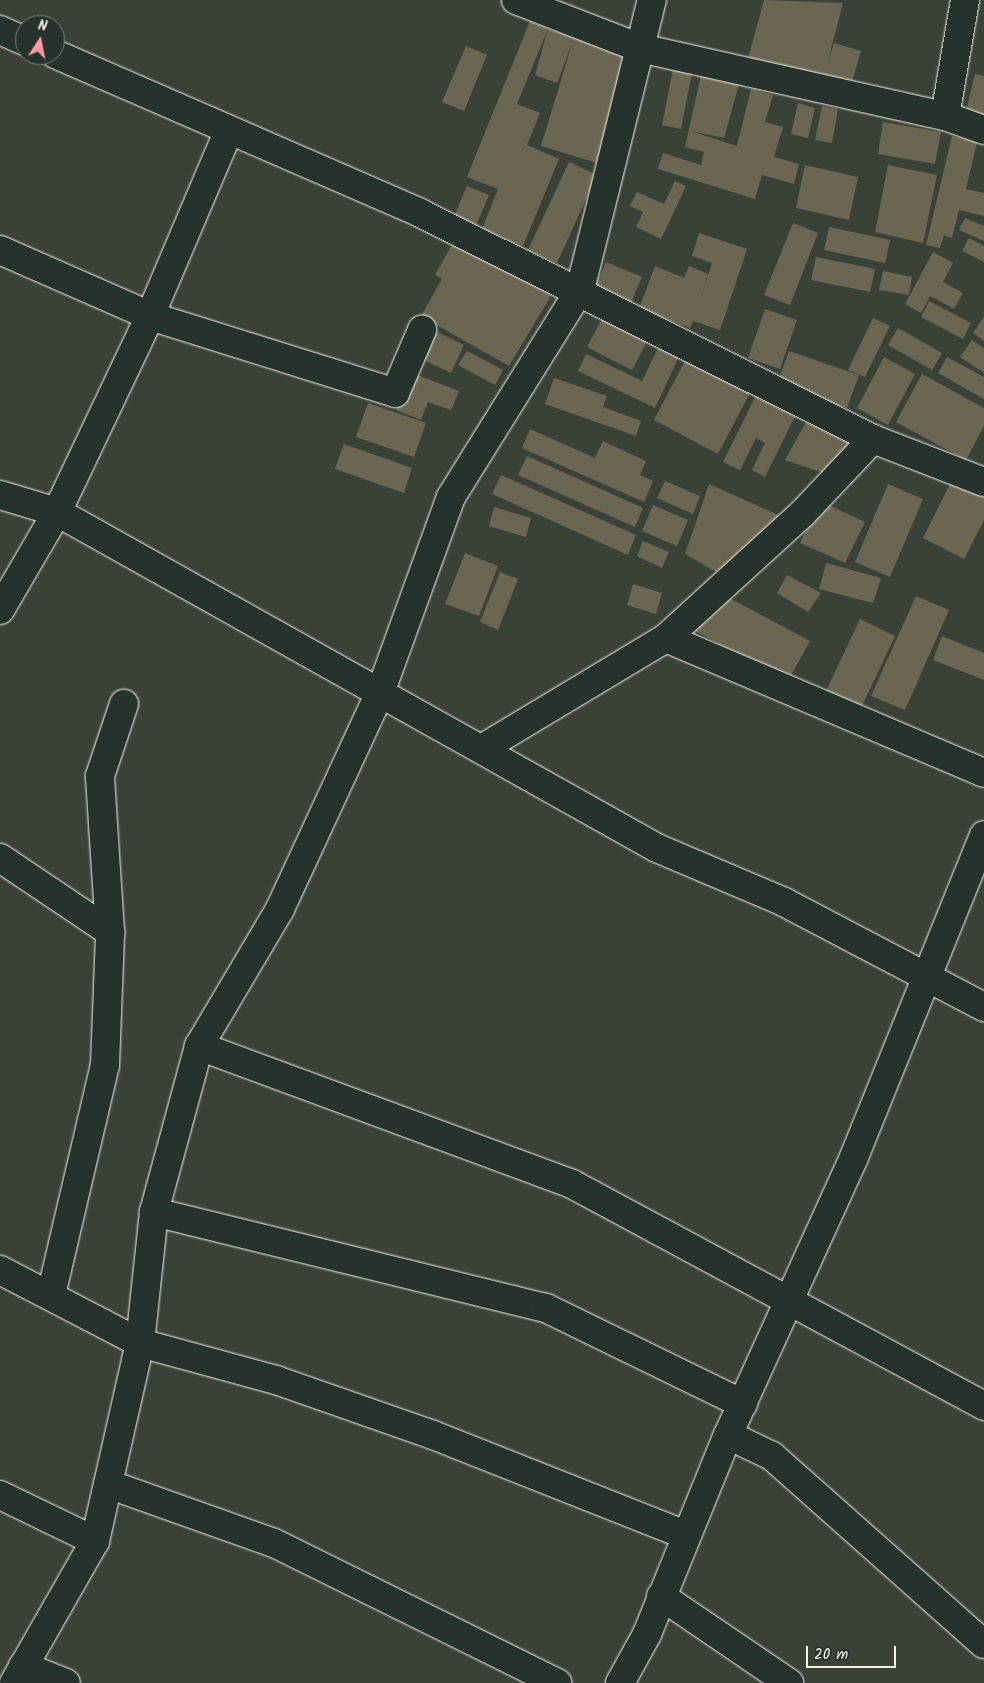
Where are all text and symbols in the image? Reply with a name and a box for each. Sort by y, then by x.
north arrow [15,15,65,65]
text: N [36,15,49,38]
scale bar [809,1636,899,1668]
text: 20 m [814,1643,848,1667]

